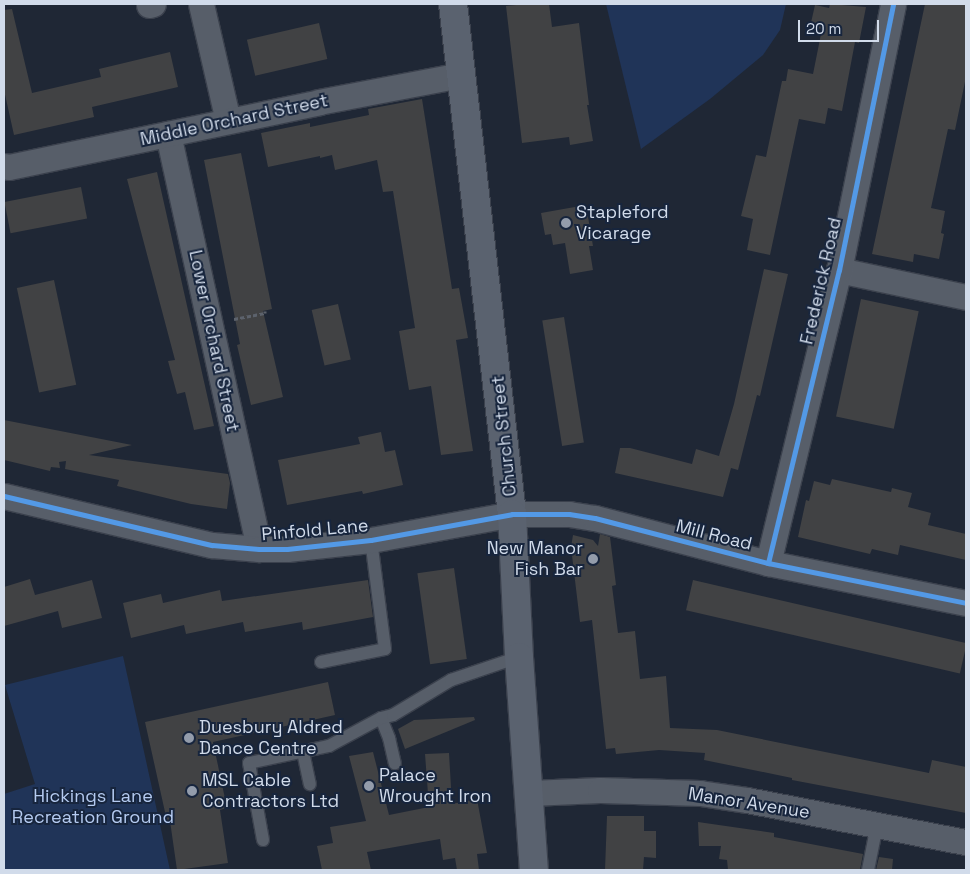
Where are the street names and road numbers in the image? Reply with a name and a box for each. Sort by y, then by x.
street label: Middle Orchard Street [138,90,330,150]
street label: Frederick Road [796,215,846,347]
street label: Lower Orchard Street [184,248,244,434]
street label: Church Street [487,375,521,497]
street label: Pinfold Lane [261,515,369,545]
street label: Mill Road [674,515,754,555]
street label: Manor Avenue [687,783,811,823]

